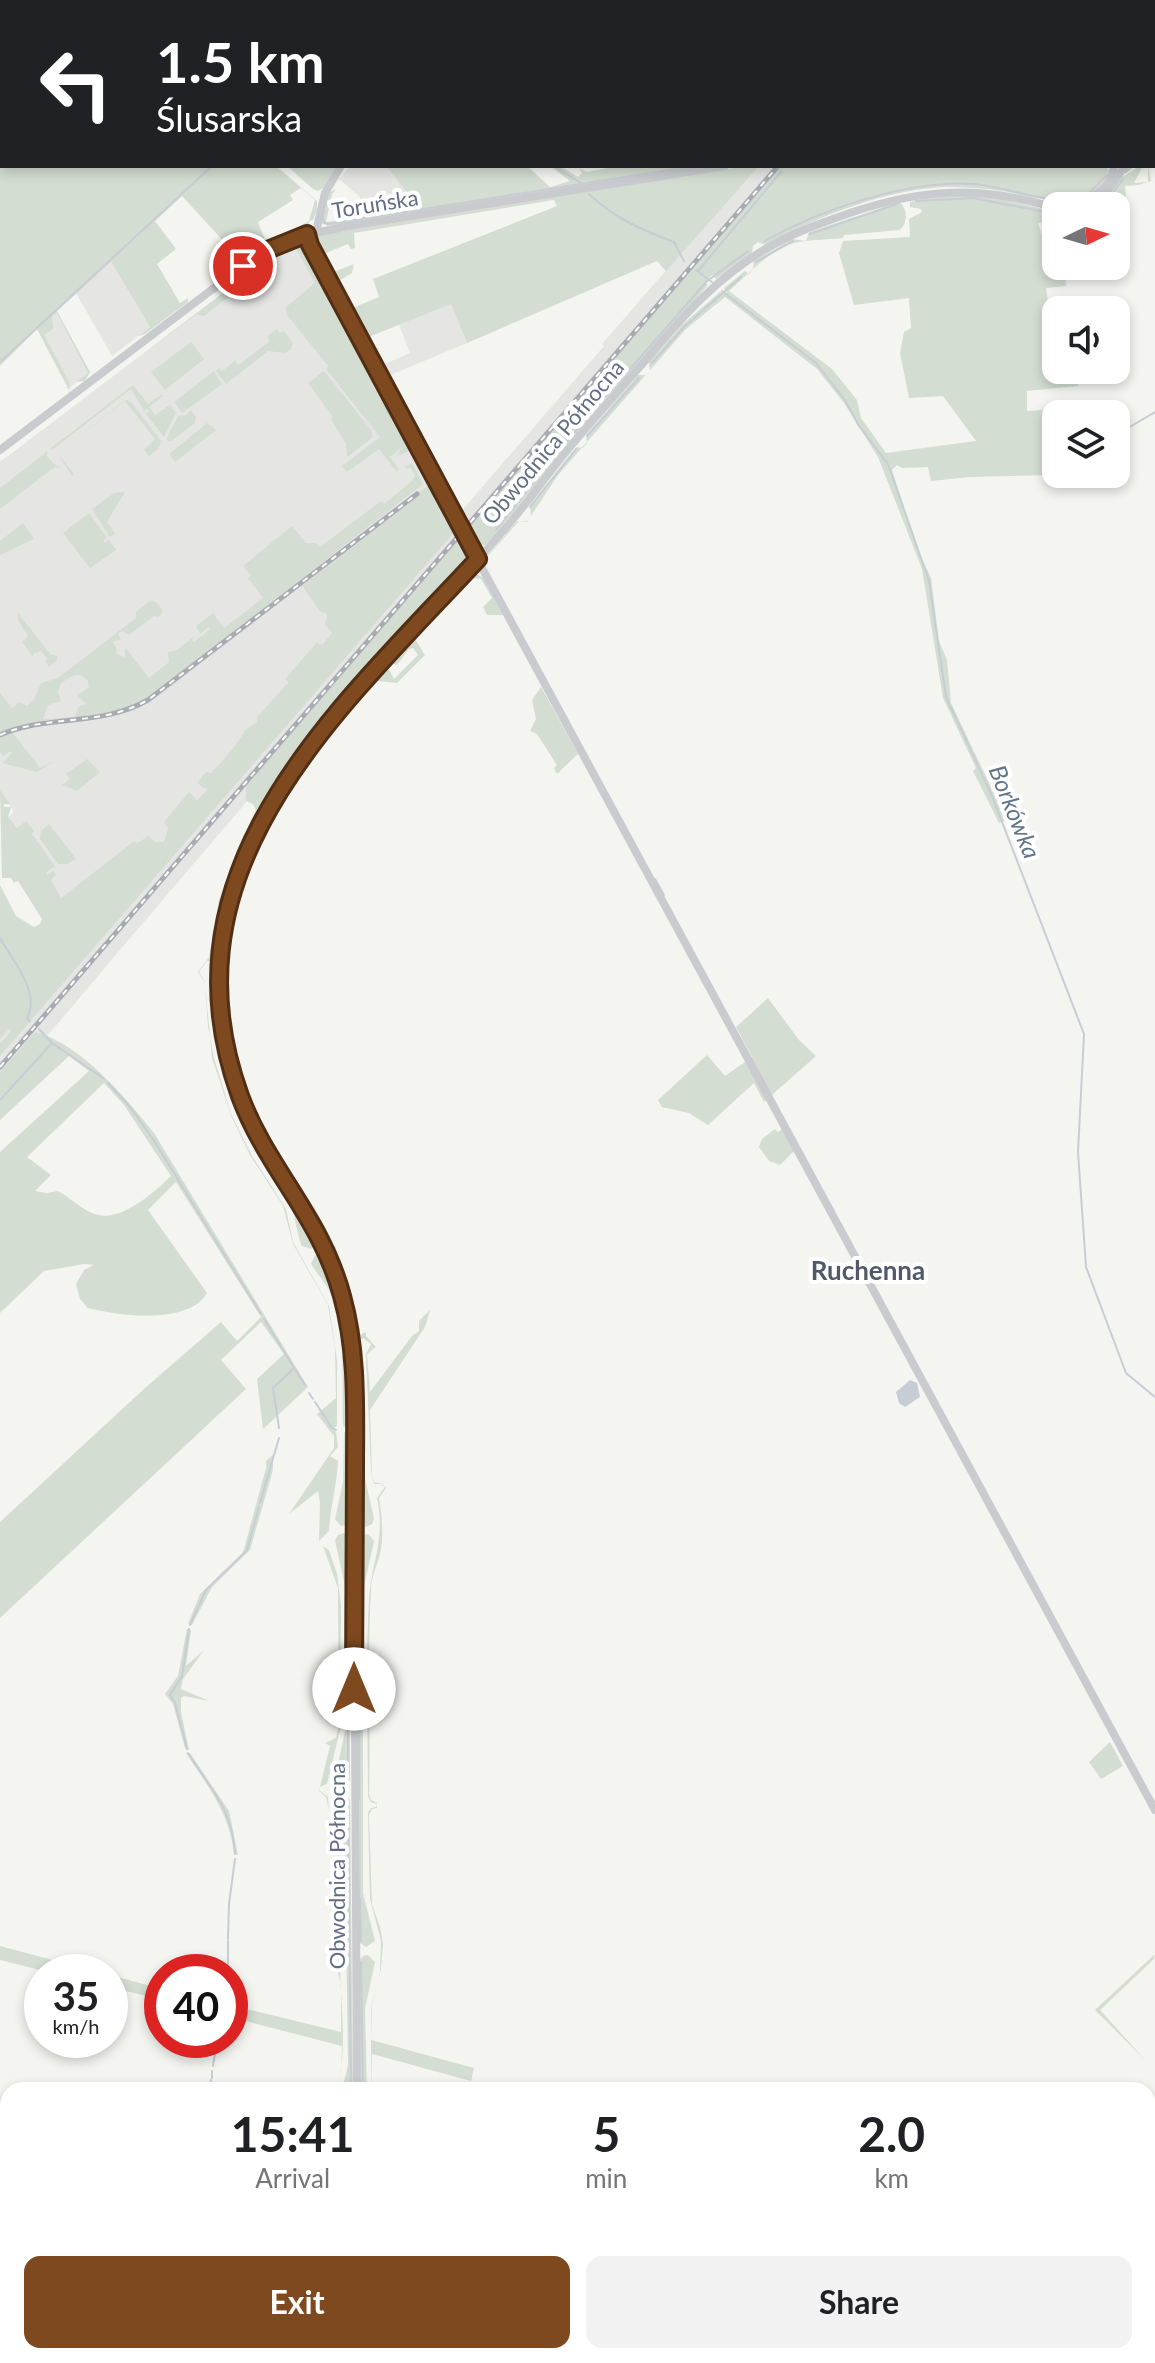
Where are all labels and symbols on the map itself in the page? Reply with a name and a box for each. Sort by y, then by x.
street label: Toruńska [330,183,420,224]
north arrow [1042,192,1130,280]
pin [209,232,277,300]
street label: Obwodnica Północna [476,354,629,529]
water label: Borkówka [984,760,1047,862]
district label: Ruchenna [811,1254,925,1286]
position arrow [312,1647,396,1731]
street label: Obwodnica Północna [323,1763,350,1969]
speed limit sign: 40 [144,1954,248,2058]

